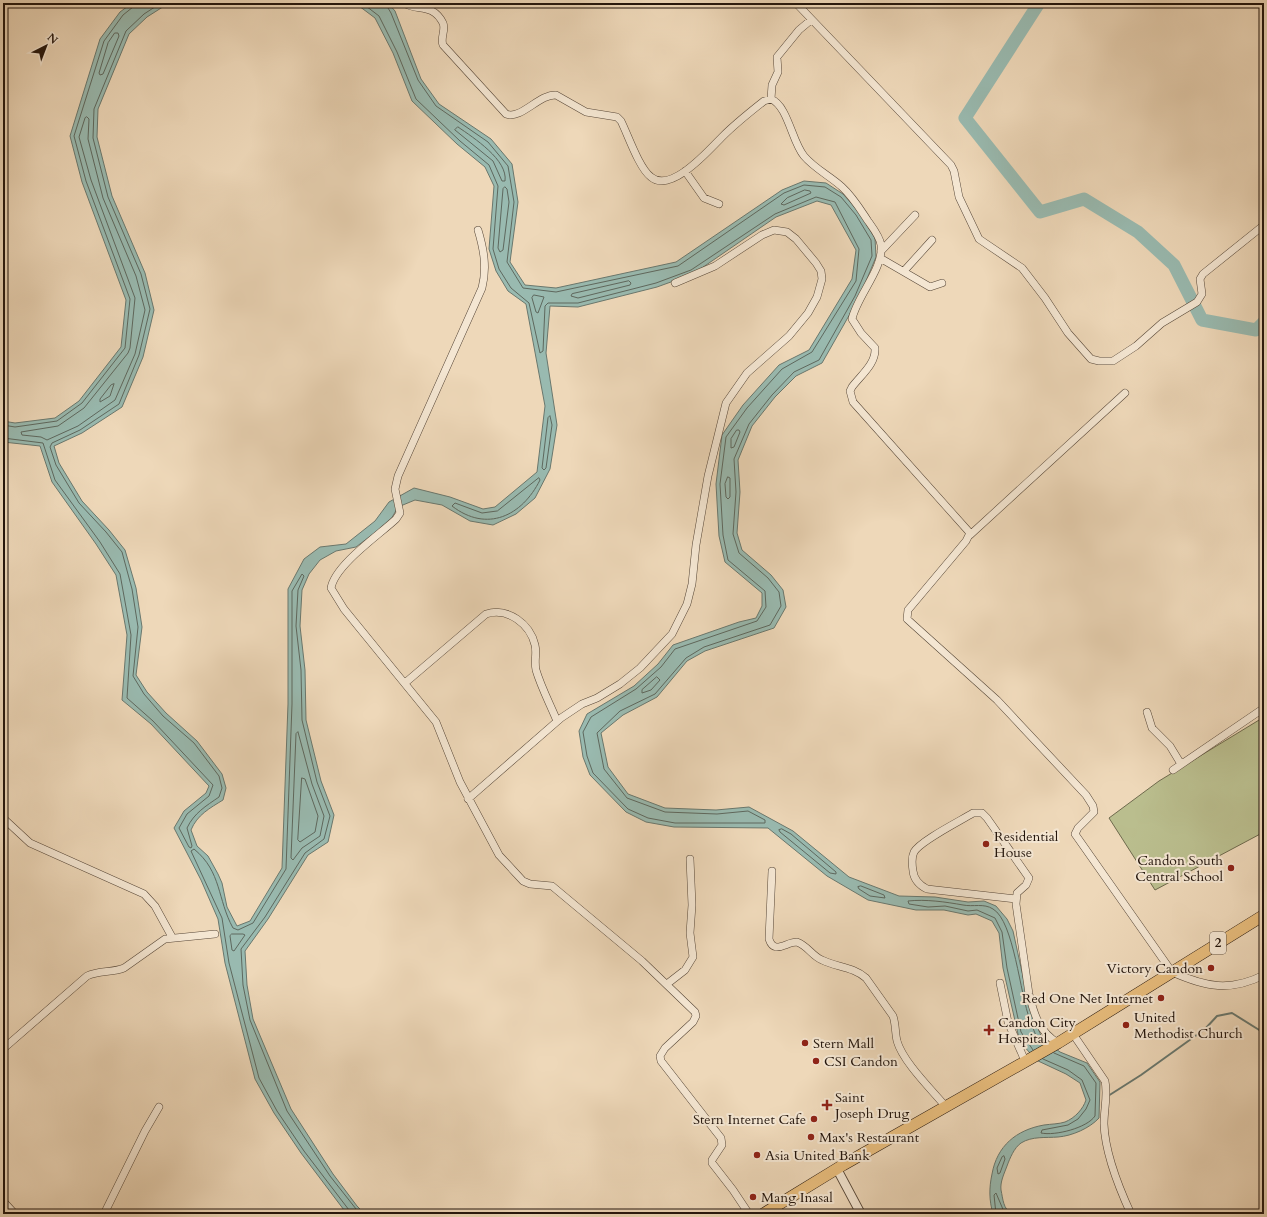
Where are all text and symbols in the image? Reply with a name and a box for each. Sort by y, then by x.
north arrow [26,26,66,66]
text: N [44,30,61,48]
place label: Residential House [994,827,1059,862]
marker: Residential House [981,839,991,849]
place label: Candon South Central School [1135,851,1223,886]
marker: Candon South Central School [1226,863,1236,873]
road number: 2 [1210,932,1226,954]
place label: Victory Candon [1106,959,1203,978]
marker: Victory Candon [1206,963,1216,973]
place label: Red One Net Internet [1022,989,1154,1008]
marker: Red One Net Internet [1156,993,1166,1003]
place label: United Methodist Church [1134,1008,1243,1043]
place label: Candon City Hospital [998,1013,1077,1048]
marker: United Methodist Church [1121,1020,1131,1030]
marker: Candon City Hospital [983,1024,995,1036]
place label: Stern Mall [813,1034,874,1053]
marker: Stern Mall [800,1038,810,1048]
place label: CSI Candon [824,1052,898,1071]
marker: CSI Candon [811,1056,821,1066]
place label: Saint Joseph Drug [833,1088,909,1123]
marker: Saint Joseph Drug [822,1100,832,1110]
place label: Stern Internet Cafe [693,1110,806,1129]
marker: Stern Internet Cafe [809,1114,819,1124]
place label: Max's Restaurant [819,1128,920,1147]
marker: Max's Restaurant [806,1132,816,1142]
place label: Asia United Bank [765,1146,870,1165]
marker: Asia United Bank [752,1150,762,1160]
place label: Mang Inasal [761,1188,833,1207]
marker: Mang Inasal [748,1192,758,1202]

